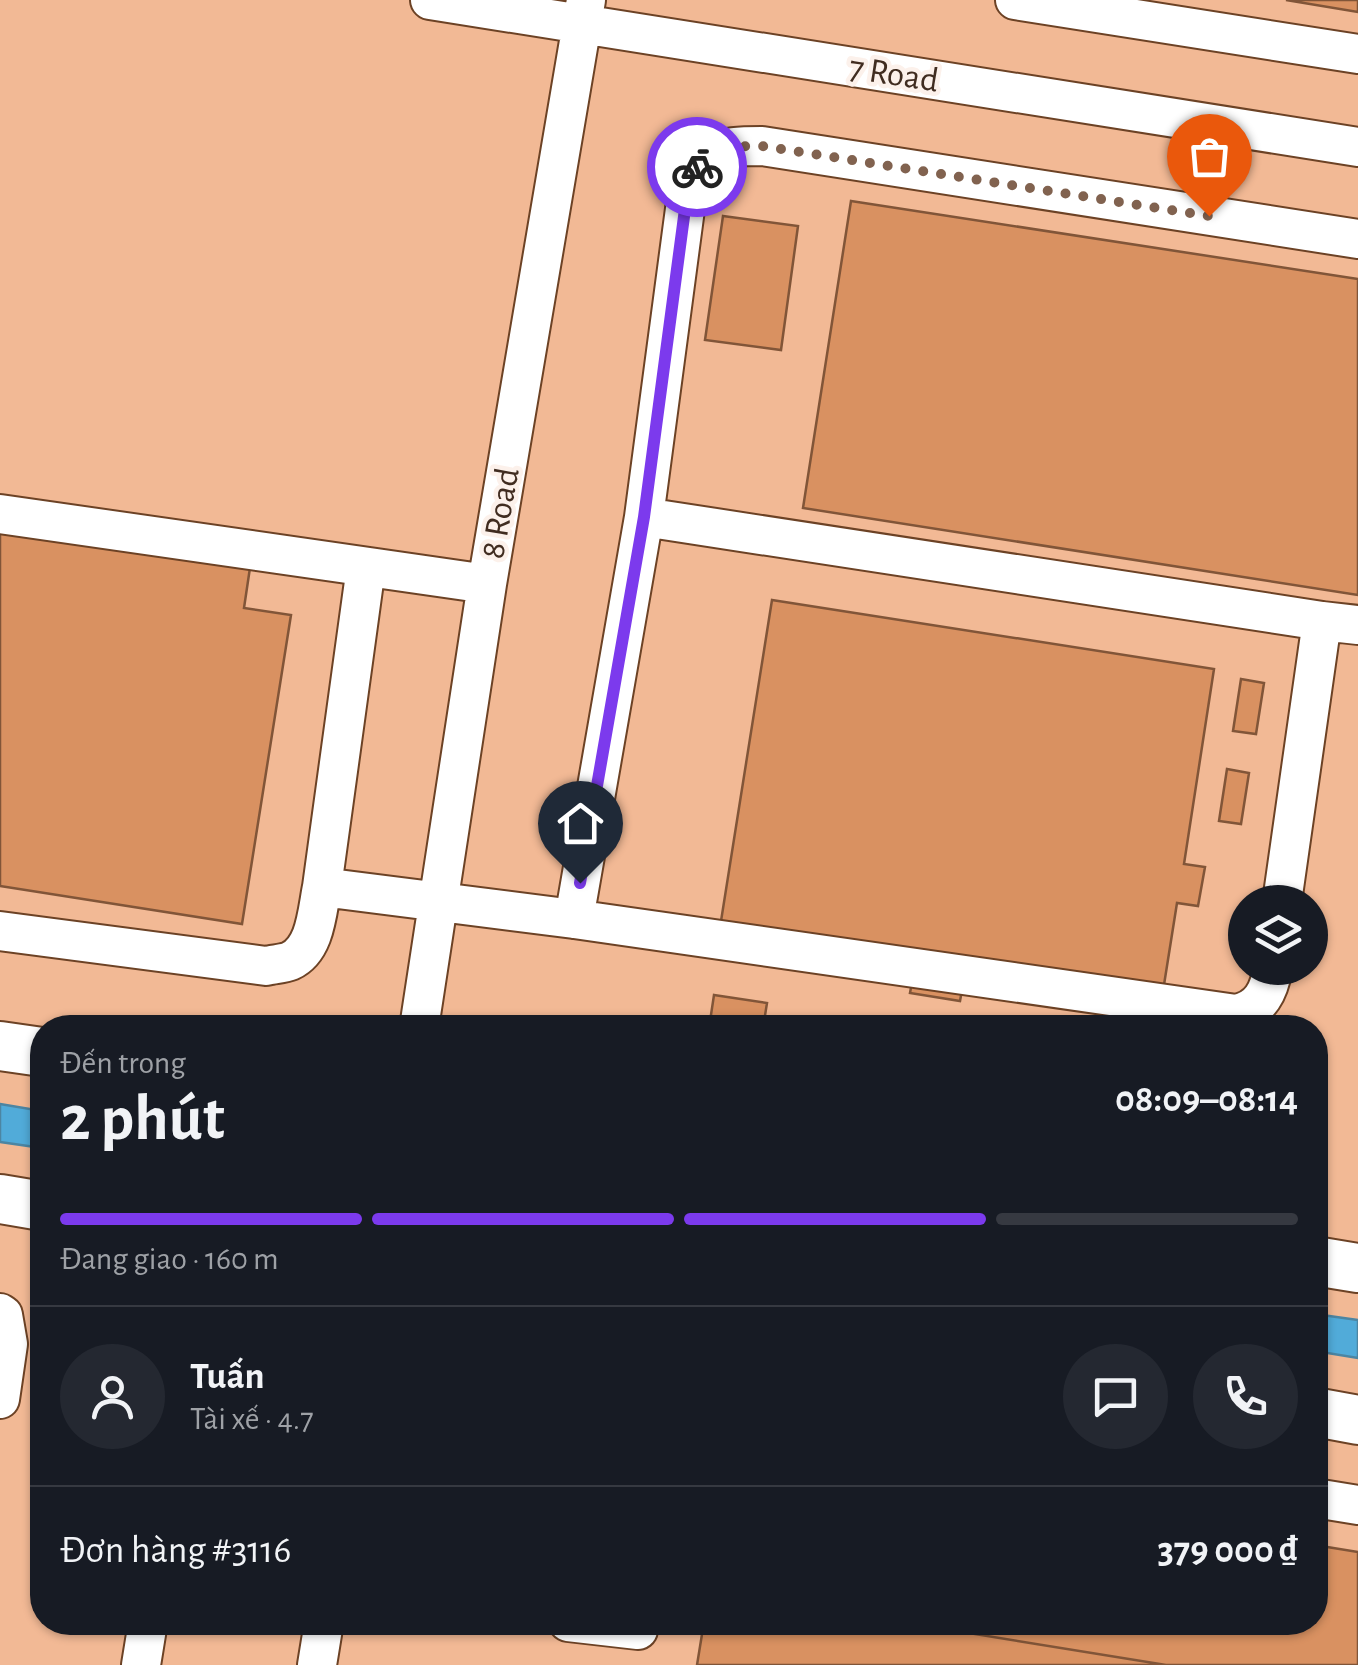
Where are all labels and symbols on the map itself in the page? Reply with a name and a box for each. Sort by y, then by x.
street label: 7 Road [847,50,941,99]
pin [1167,114,1252,217]
courier [647,117,747,217]
street label: 8 Road [475,465,526,562]
pin [538,781,623,884]

